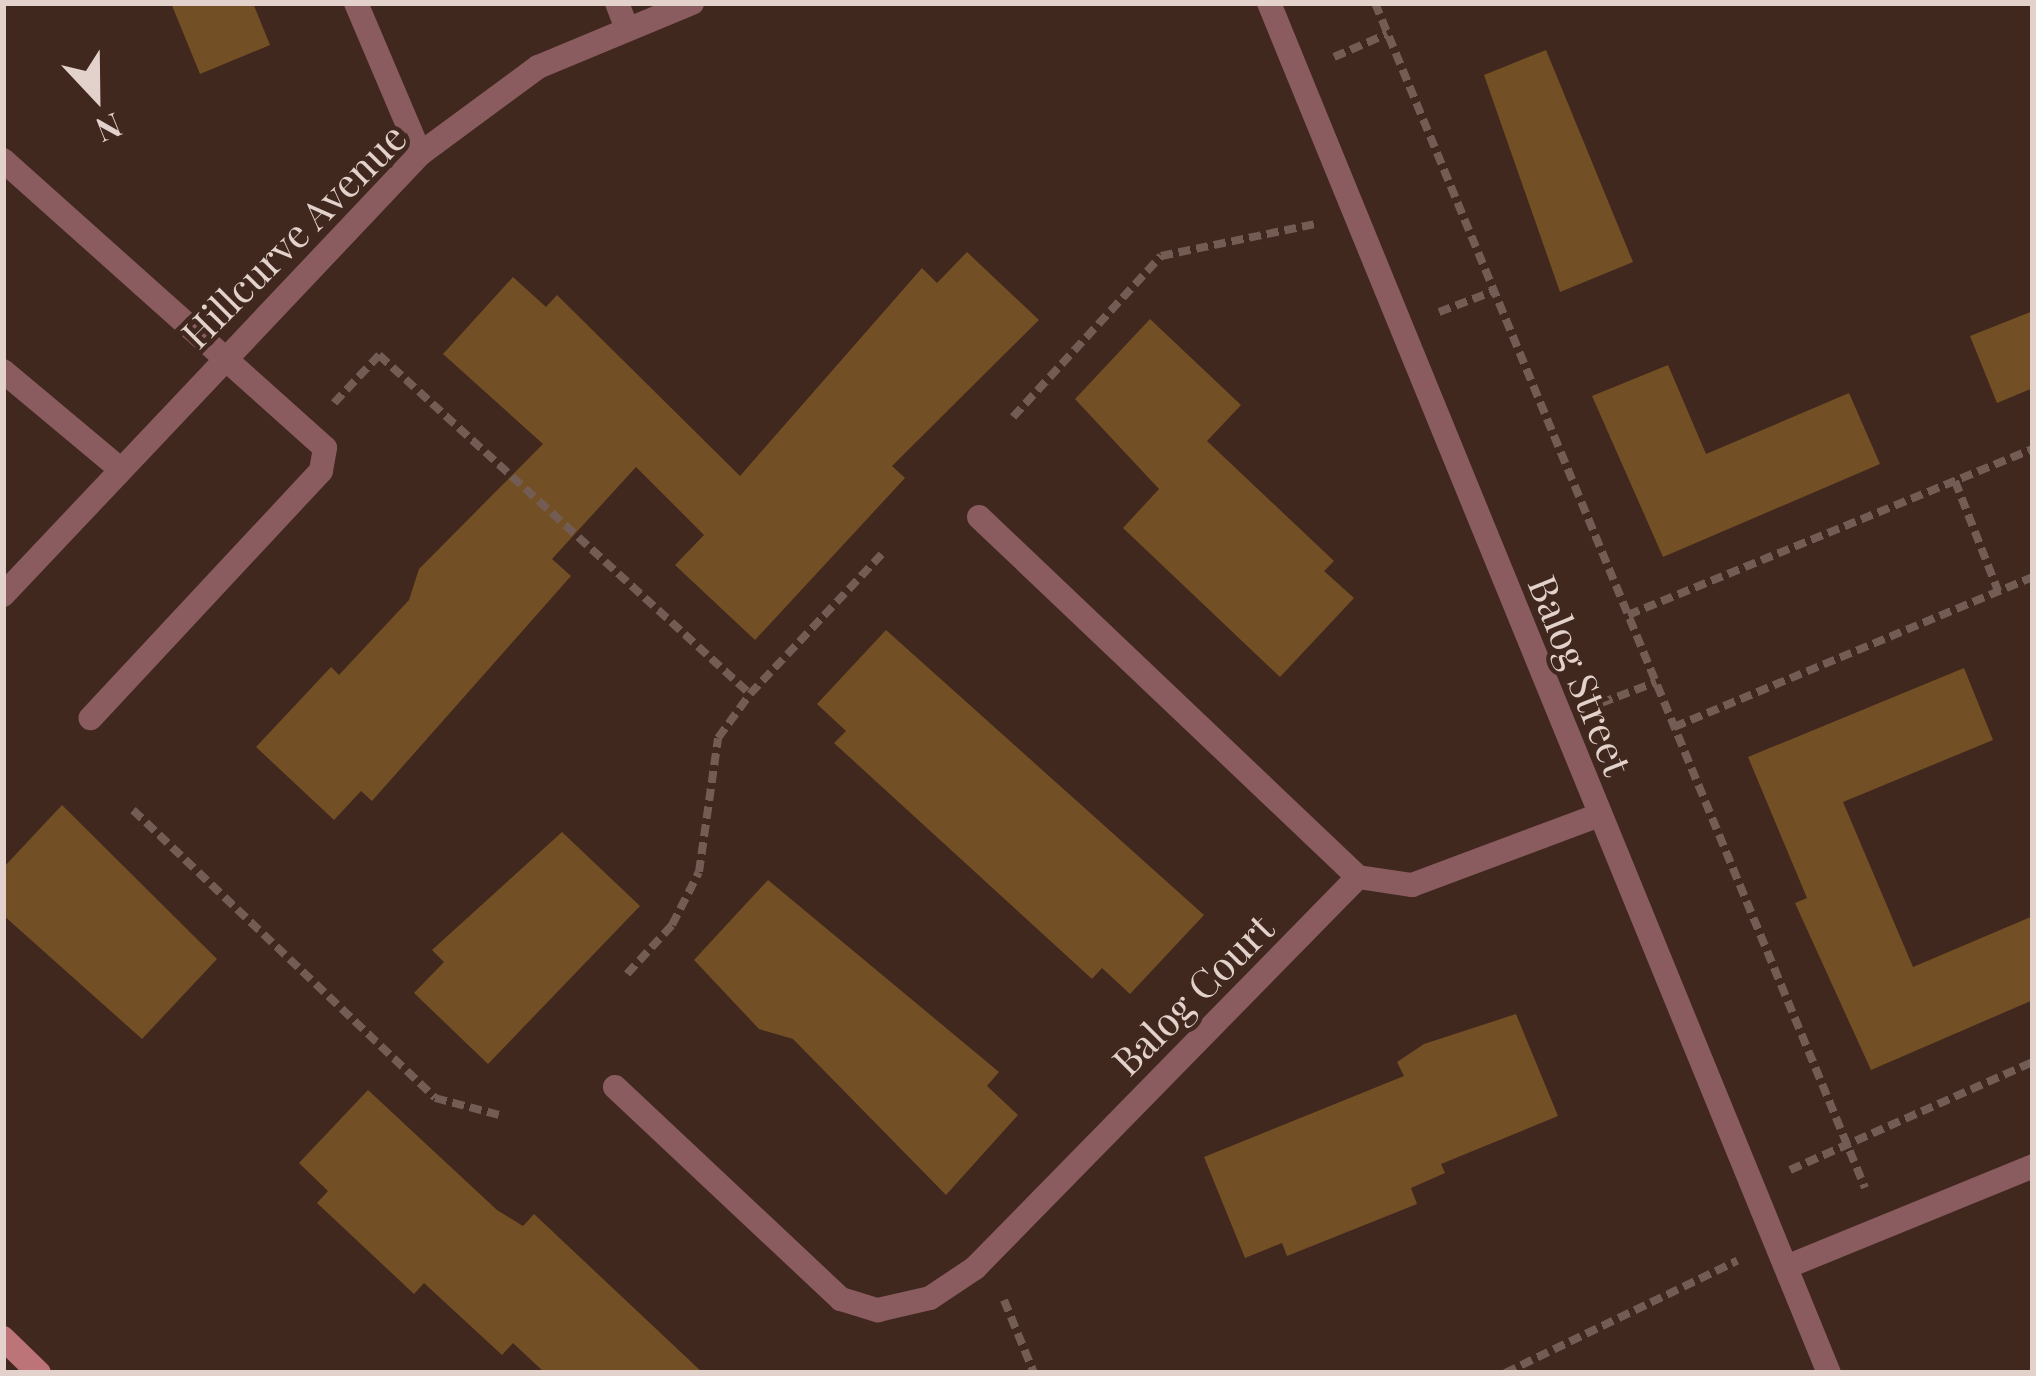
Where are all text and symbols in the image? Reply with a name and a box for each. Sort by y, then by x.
north arrow [36,36,156,156]
text: N [90,105,129,154]
street label: Hillcurve Avenue [171,113,415,357]
street label: Balog Street [1520,568,1642,782]
street label: Balog Court [1102,904,1282,1084]

